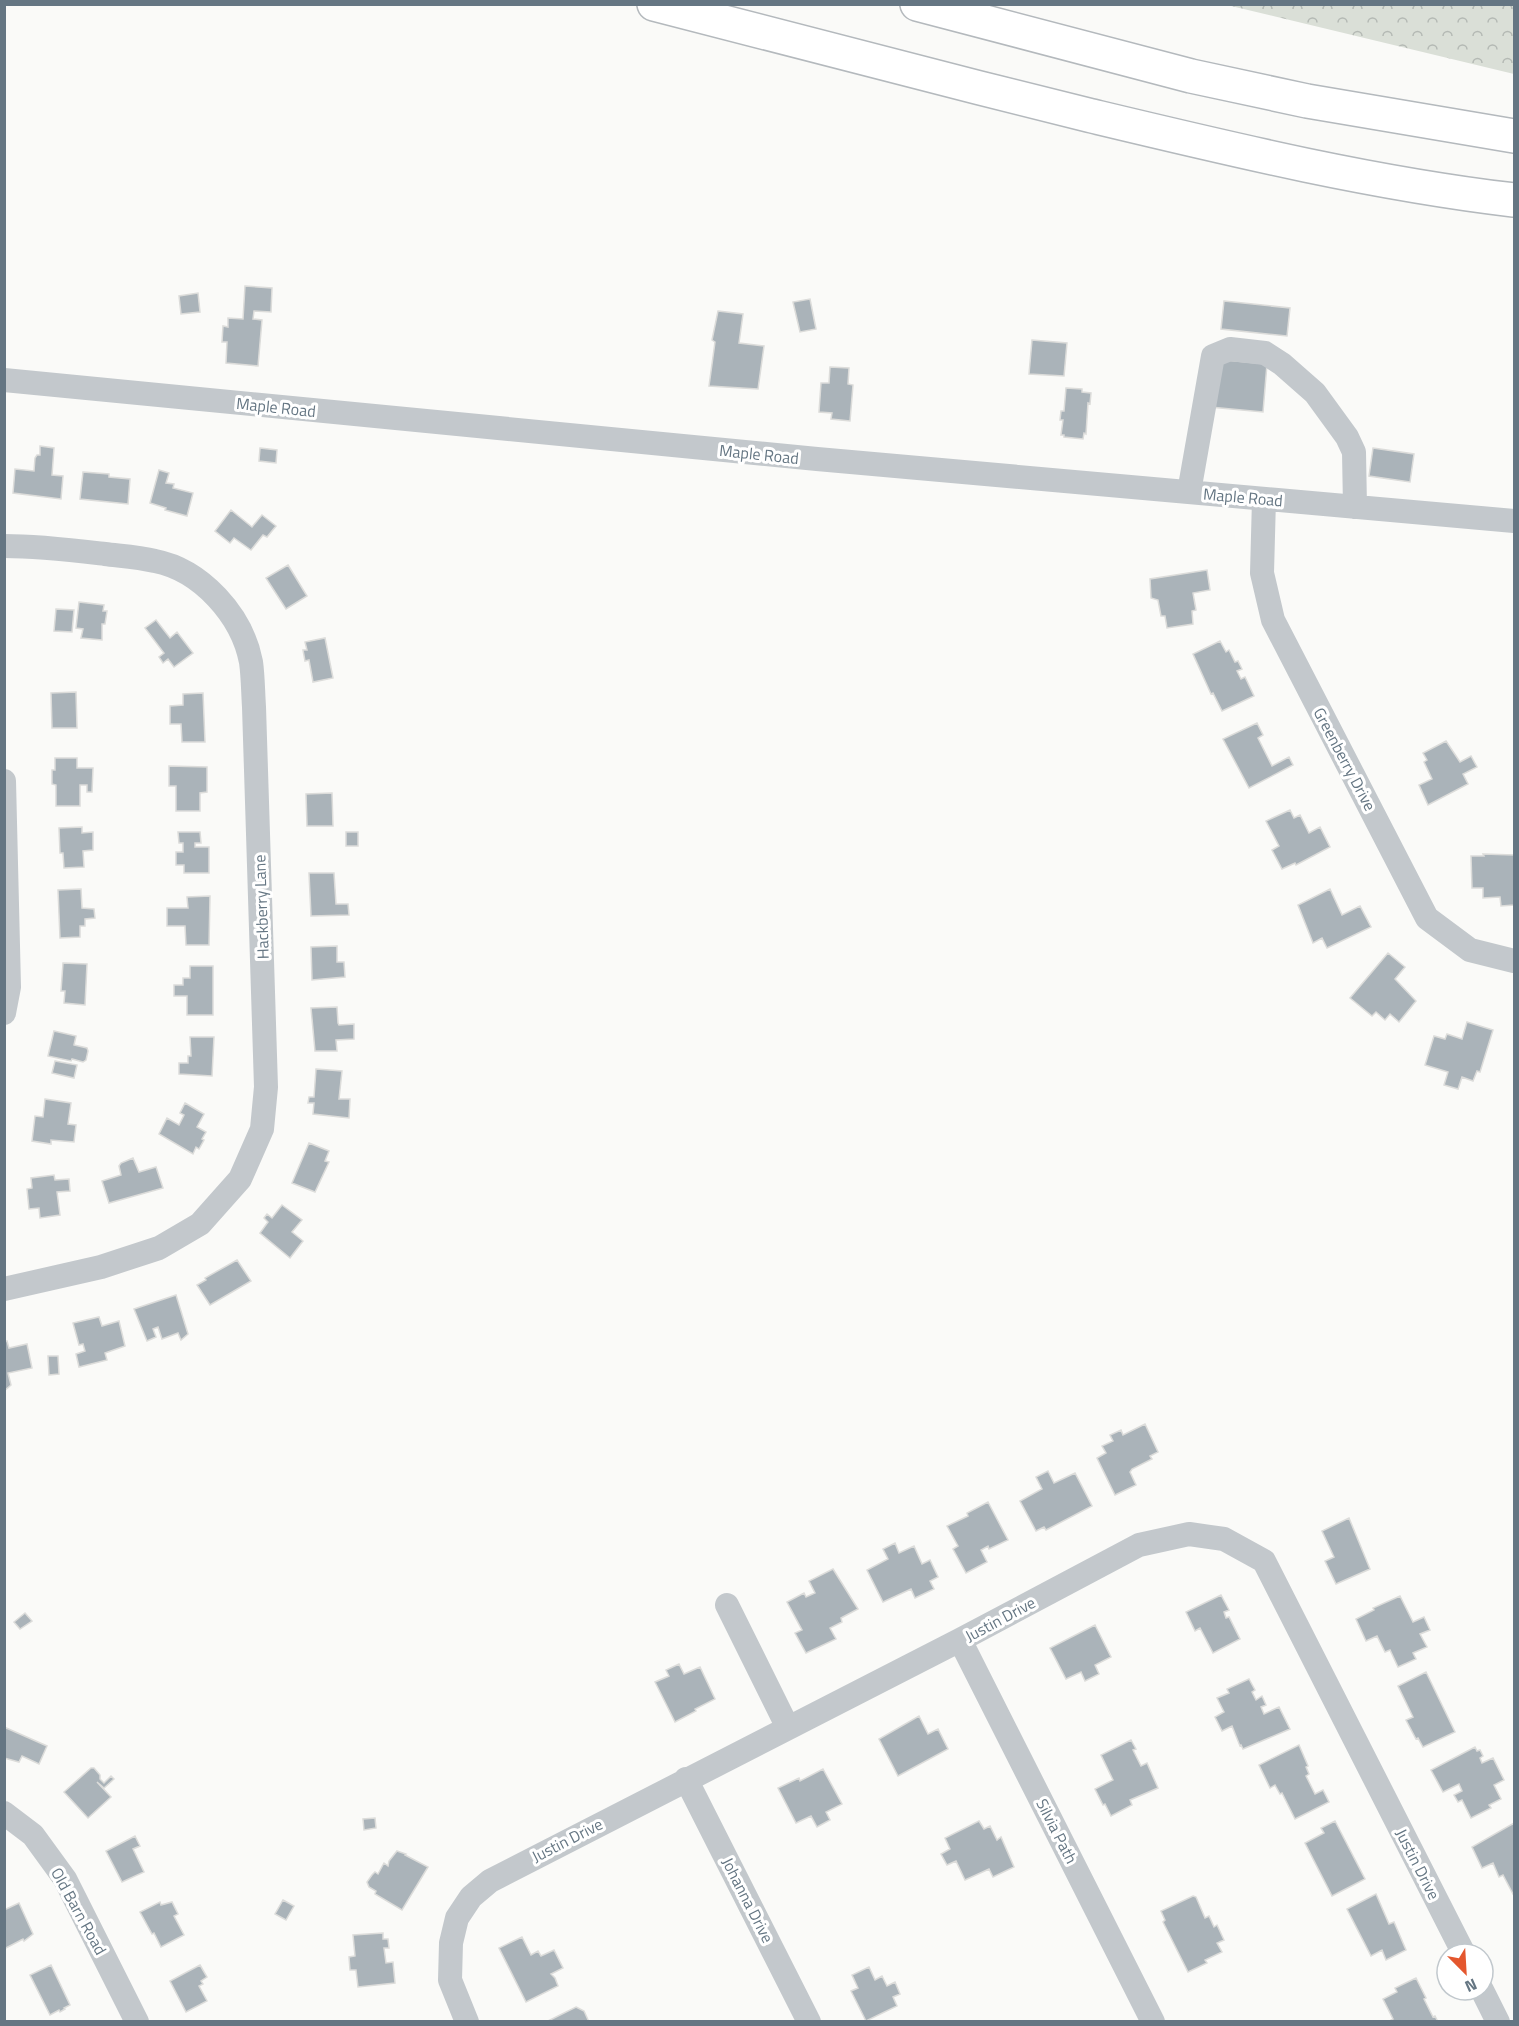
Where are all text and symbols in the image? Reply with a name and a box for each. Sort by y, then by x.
street label: Maple Road [235,391,317,423]
street label: Maple Road [718,438,800,470]
street label: Maple Road [1202,482,1284,512]
street label: Greenberry Drive [1308,703,1382,815]
street label: Hackberry Lane [247,854,275,960]
street label: Justin Drive [960,1590,1040,1648]
street label: Silvia Path [1030,1794,1084,1868]
street label: Justin Drive [527,1812,607,1868]
street label: Justin Drive [1390,1824,1446,1904]
street label: Johanna Drive [716,1853,780,1947]
street label: Old Barn Road [45,1863,113,1959]
north arrow [1435,1942,1495,2002]
text: N [1461,1972,1481,1999]

